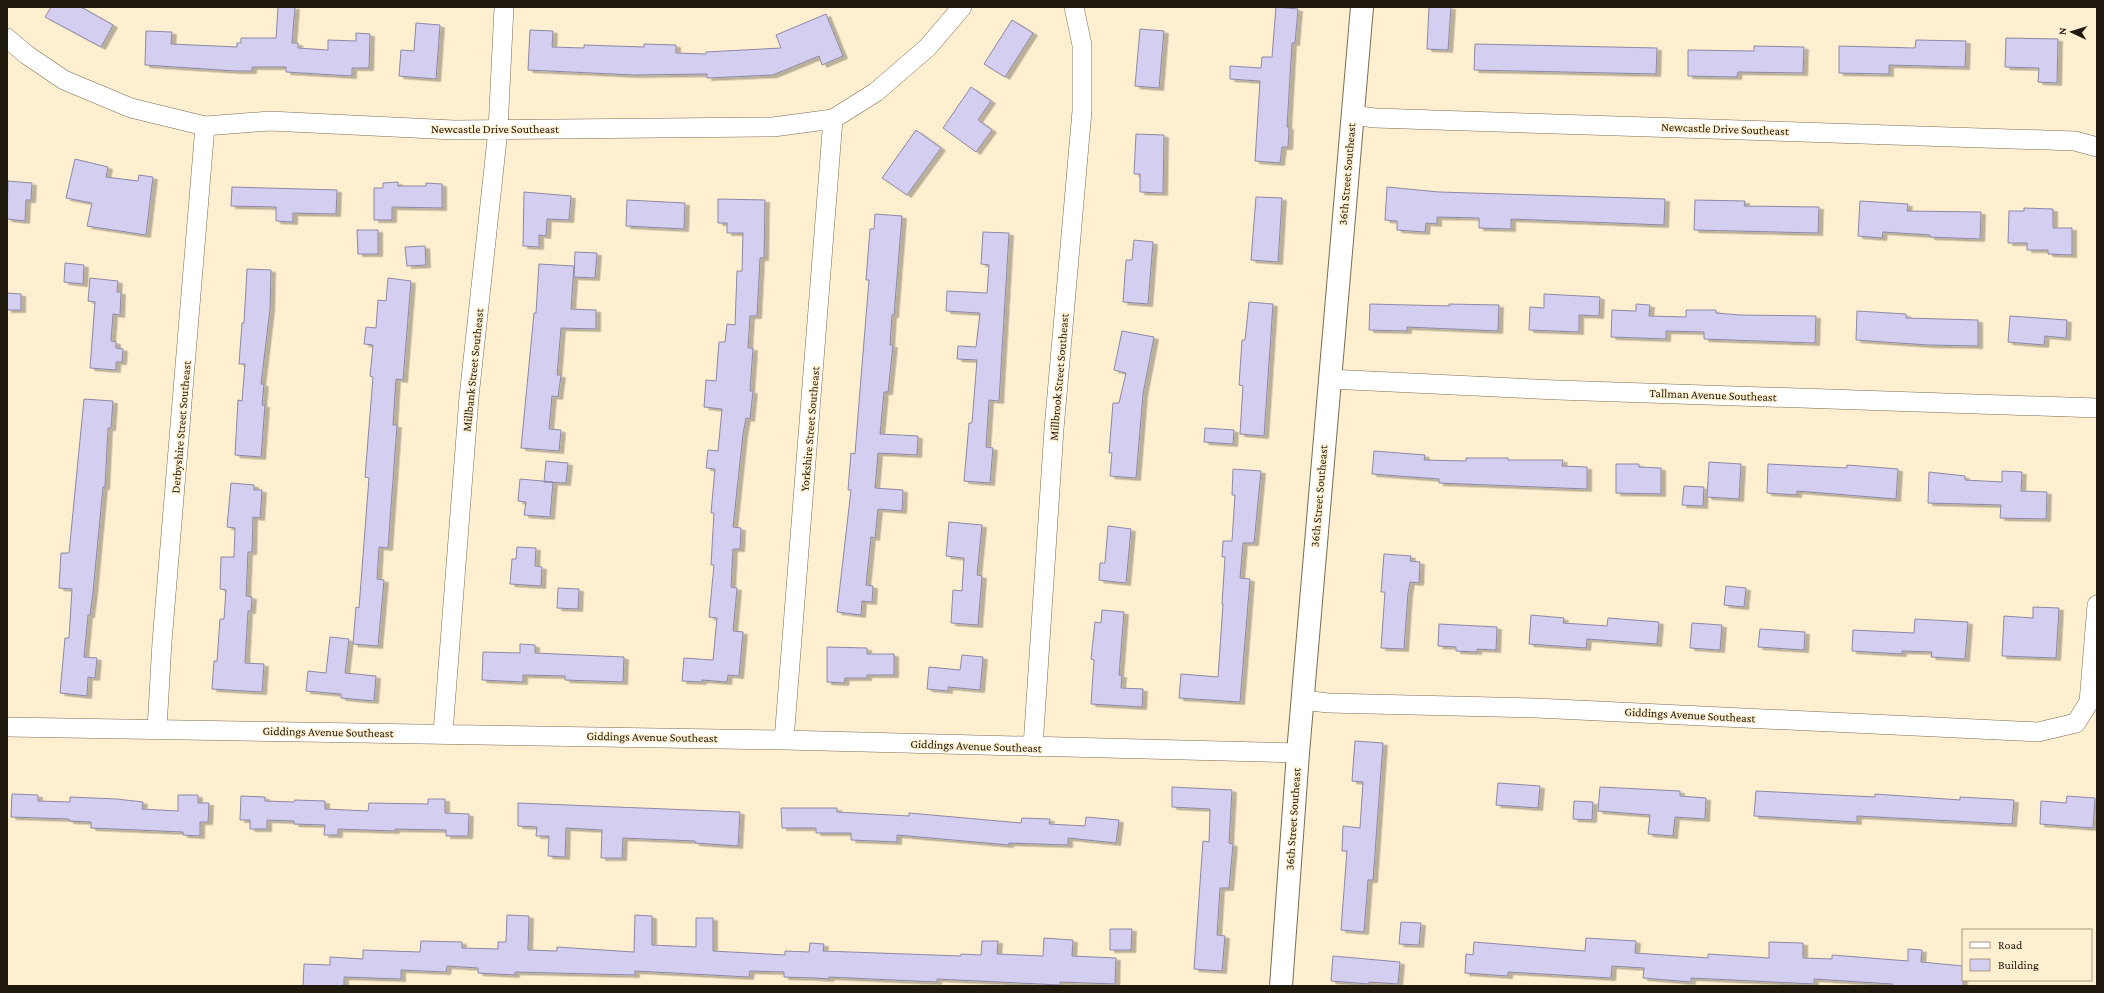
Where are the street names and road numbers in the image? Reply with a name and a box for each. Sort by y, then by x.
street label: Newcastle Drive Southeast [1661,120,1790,138]
street label: 36th Street Southeast [1336,121,1359,226]
street label: Newcastle Drive Southeast [431,122,560,136]
street label: Millbank Street Southeast [460,307,487,432]
street label: Millbrook Street Southeast [1046,312,1072,441]
street label: Derbyshire Street Southeast [168,359,194,494]
street label: Yorkshire Street Southeast [798,365,823,492]
street label: Tallman Avenue Southeast [1649,386,1778,404]
street label: 36th Street Southeast [1308,443,1331,548]
street label: Giddings Avenue Southeast [1624,705,1757,725]
street label: Giddings Avenue Southeast [262,724,395,740]
street label: Giddings Avenue Southeast [586,729,719,745]
street label: Giddings Avenue Southeast [910,737,1043,755]
street label: 36th Street Southeast [1282,766,1304,871]

